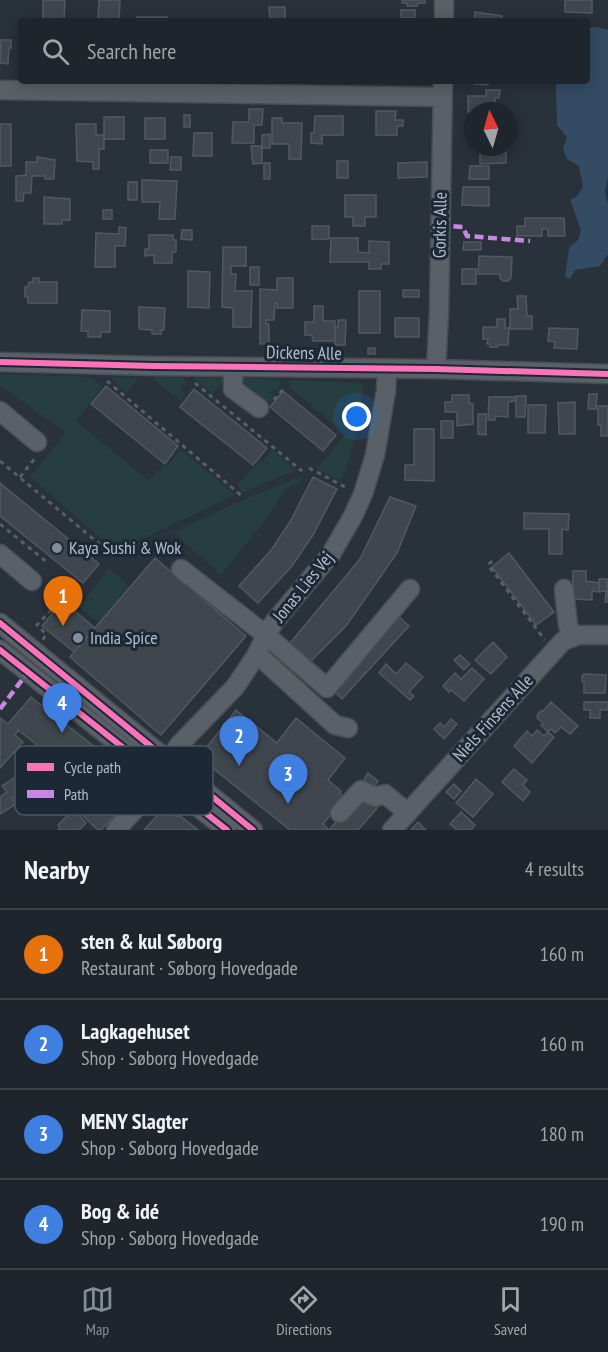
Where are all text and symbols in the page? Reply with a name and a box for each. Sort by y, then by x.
search box [18,18,590,84]
icon: search [39,35,72,68]
text: Search here [87,37,176,65]
north arrow [464,102,518,156]
street label: Gorkis Alle [427,192,452,258]
street label: Dickens Alle [266,340,342,365]
your location [342,402,371,431]
place label: Kaya Sushi & Wok [69,536,181,559]
marker: Kaya Sushi & Wok [50,541,64,555]
street label: Jonas Lies Vej [267,547,338,627]
pin: 1 [44,576,82,626]
place label: India Spice [90,626,158,649]
marker: India Spice [71,631,85,645]
street label: Niels Finsens Alle [447,669,538,766]
pin: 4 [42,684,82,733]
pin: 2 [220,716,258,766]
legend [15,746,213,815]
pin: 3 [268,754,308,804]
text: Cycle path [64,757,121,777]
text: Path [64,784,89,804]
text: Nearby [24,853,89,886]
text: 4 results [525,856,584,882]
text: sten & kul Søborg [81,927,222,955]
text: 1 [39,941,48,967]
text: 160 m [540,941,584,967]
text: Restaurant · Søborg Hovedgade [81,955,298,981]
text: Lagkagehuset [81,1017,190,1045]
text: 2 [39,1031,48,1057]
text: 160 m [540,1031,584,1057]
text: Shop · Søborg Hovedgade [81,1045,259,1071]
text: MENY Slagter [81,1107,188,1135]
text: 3 [39,1121,48,1147]
text: 180 m [540,1121,584,1147]
text: Shop · Søborg Hovedgade [81,1135,259,1161]
text: Bog & idé [81,1197,159,1225]
text: 4 [39,1211,48,1237]
text: 190 m [540,1211,584,1237]
text: Shop · Søborg Hovedgade [81,1225,259,1251]
tab: Map [81,1283,114,1339]
tab: Directions [276,1283,332,1339]
tab: Saved [494,1283,527,1339]

